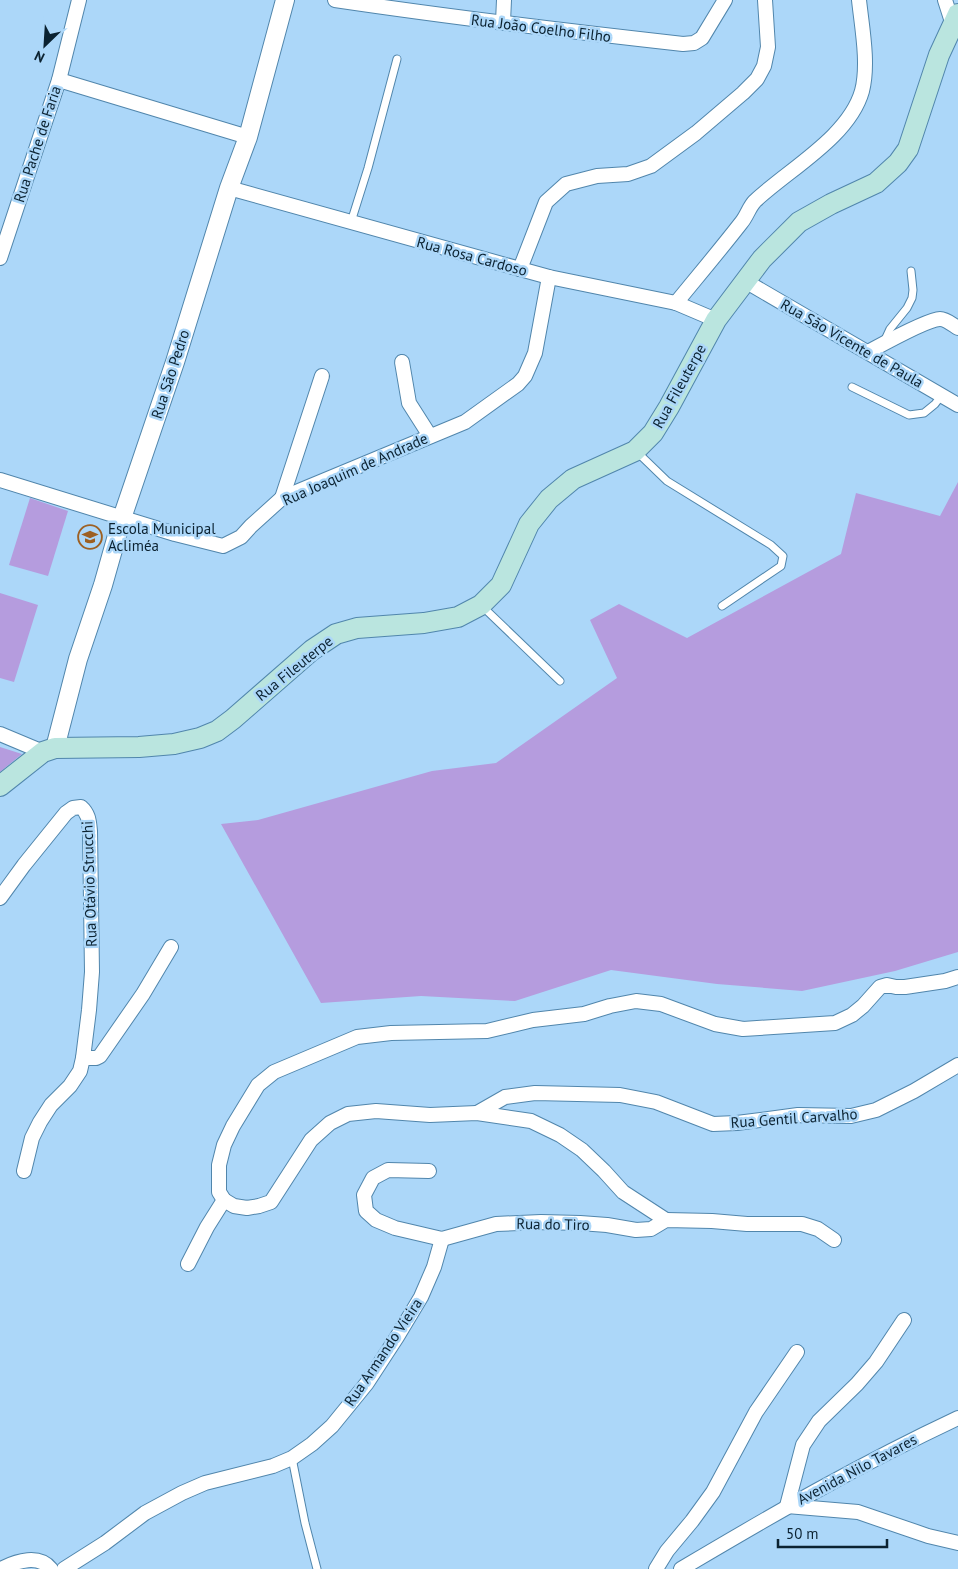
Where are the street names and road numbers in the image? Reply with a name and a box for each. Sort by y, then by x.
street label: Rua João Coelho Filho [470,10,612,46]
street label: Rua Pache de Faria [9,83,65,205]
street label: Rua Rosa Cardoso [415,232,529,280]
street label: Rua São Vicente de Paula [777,294,927,392]
street label: Rua São Pedro [147,327,193,421]
street label: Rua Fileuterpe [648,340,710,432]
street label: Rua Joaquim de Andrade [279,428,431,510]
street label: Rua Fileuterpe [252,631,336,705]
street label: Rua Otávio Strucchi [77,821,101,947]
street label: Rua Gentil Carvalho [730,1104,858,1132]
street label: Rua do Tiro [516,1214,590,1234]
street label: Rua Armando Vieira [340,1294,426,1410]
street label: Avenida Nilo Tavares [794,1429,920,1509]

